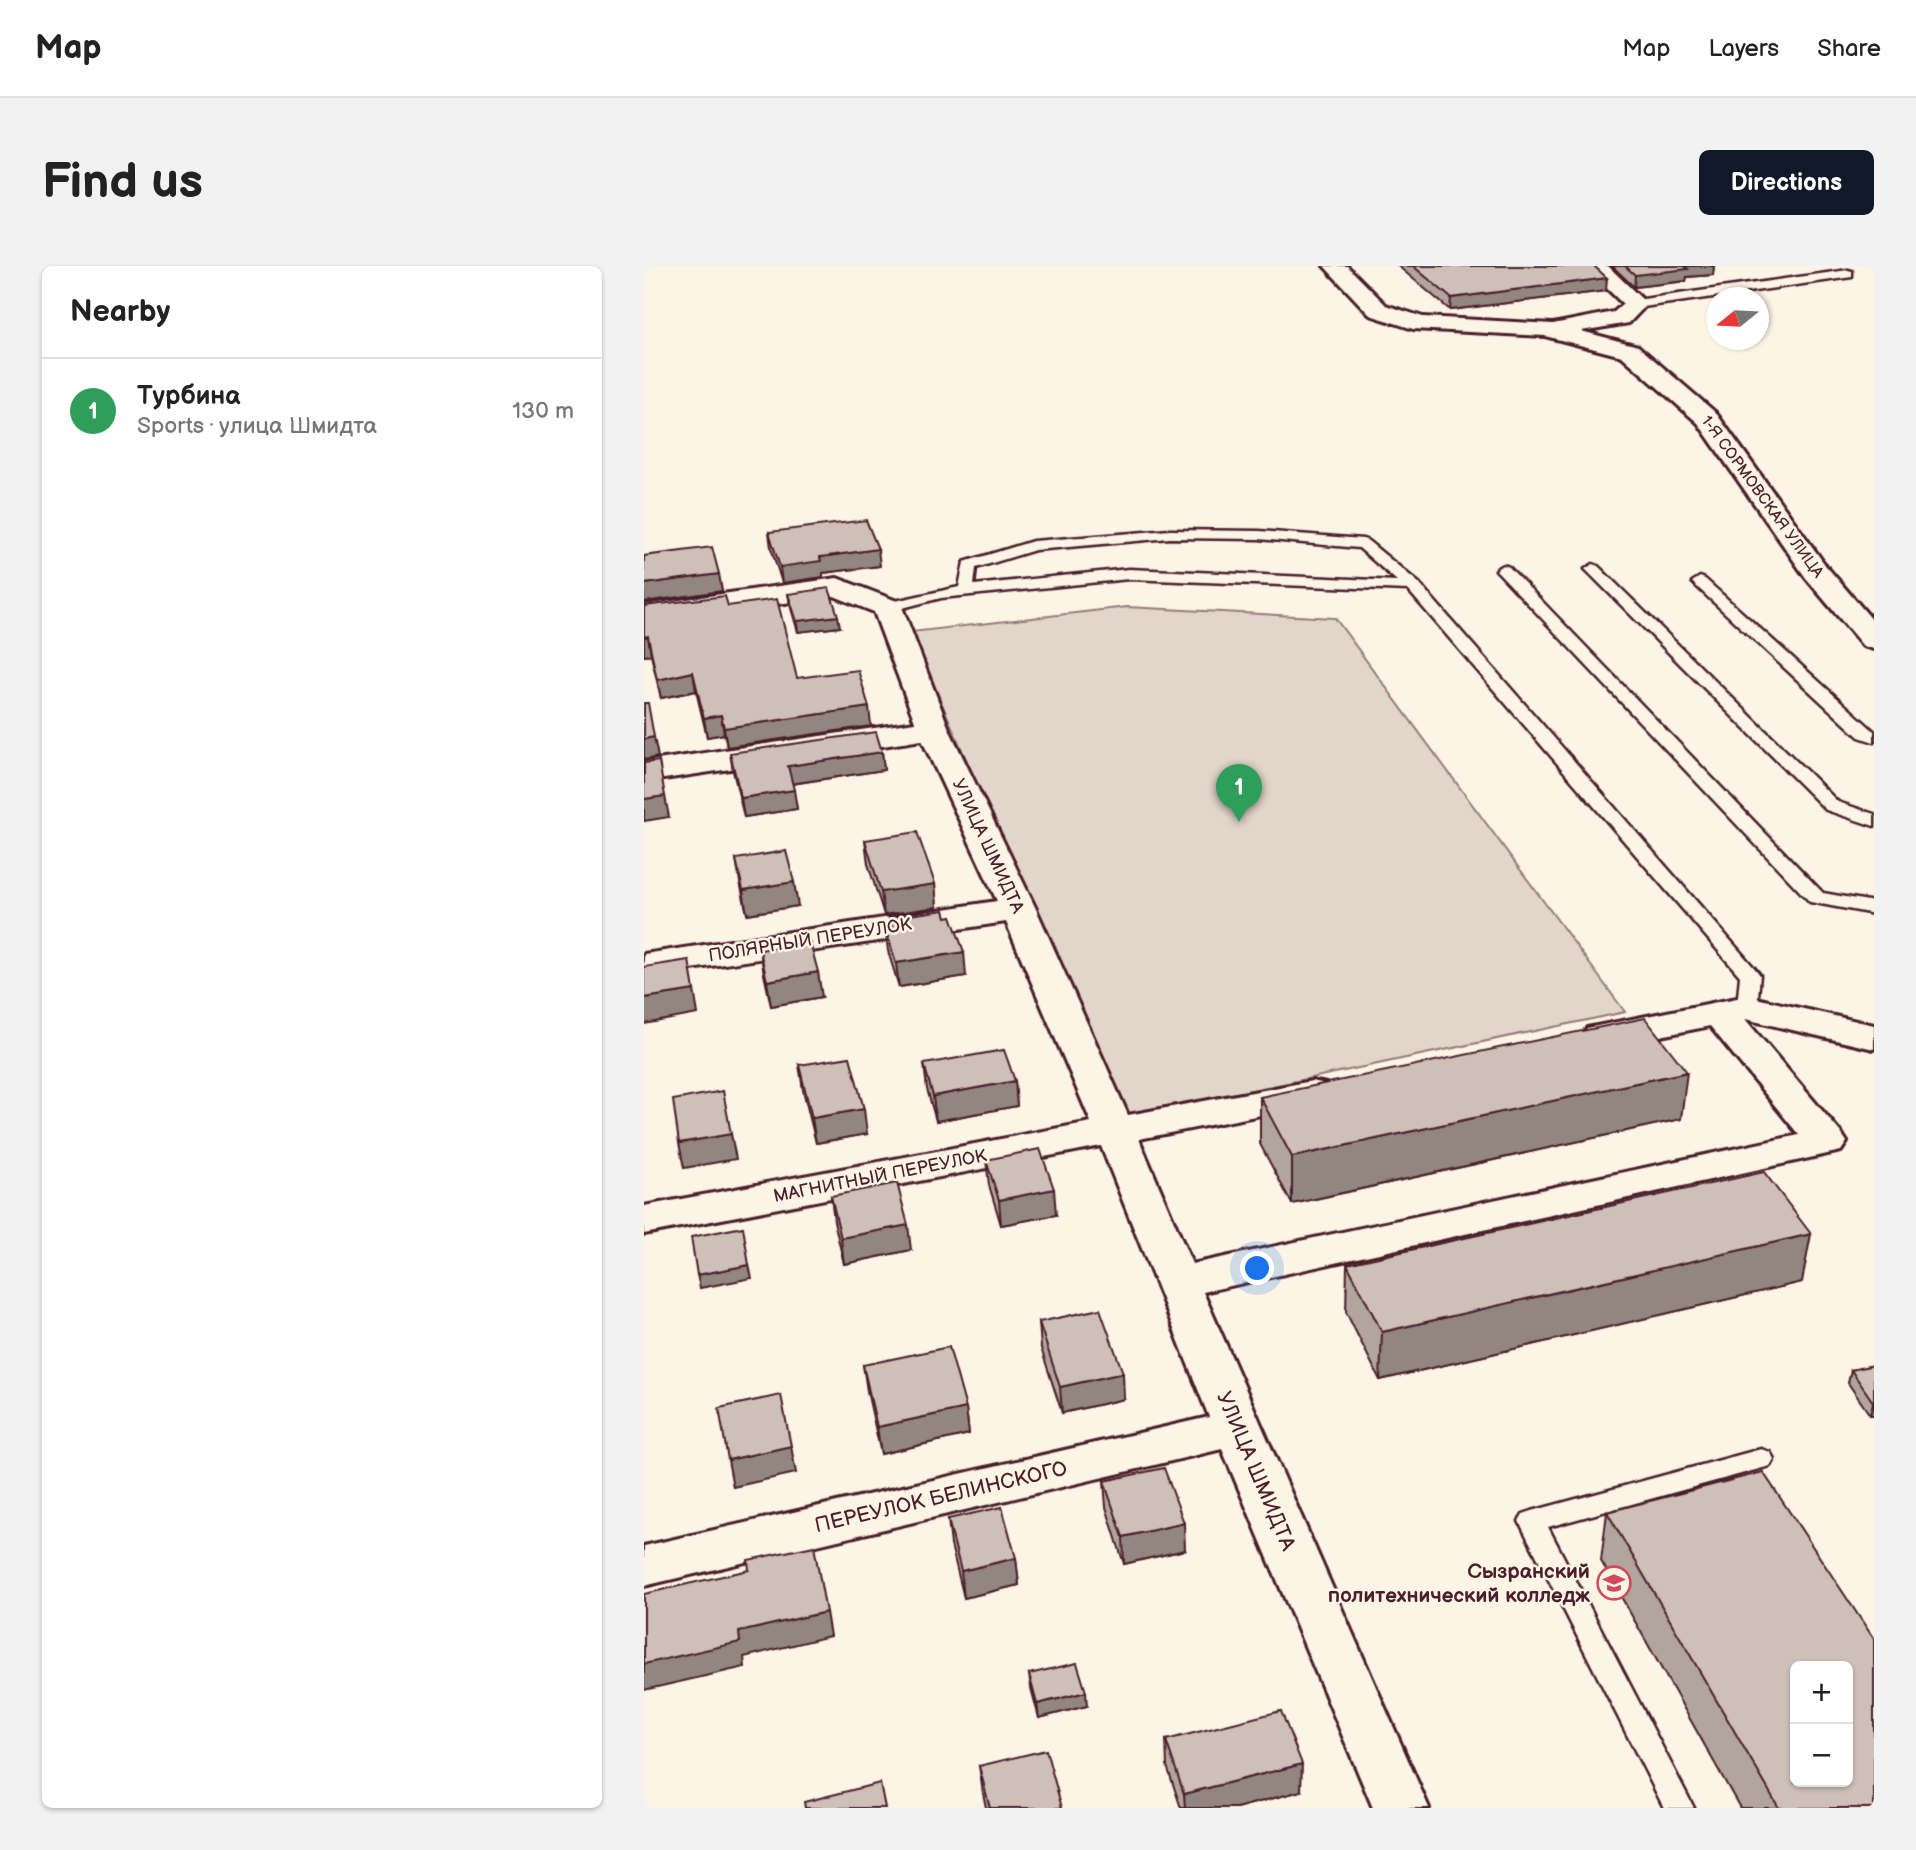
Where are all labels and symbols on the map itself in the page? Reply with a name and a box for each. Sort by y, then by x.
north arrow [1706,287,1769,350]
street label: 1-Я СОРМОВСКАЯ УЛИЦА [1697,412,1827,582]
pin: 1 [1216,764,1262,822]
street label: УЛИЦА ШМИДТА [948,775,1028,917]
street label: ПОЛЯРНЫЙ ПЕРЕУЛОК [707,914,913,966]
street label: МАГНИТНЫЙ ПЕРЕУЛОК [772,1145,989,1207]
your location [1240,1251,1274,1285]
street label: УЛИЦА ШМИДТА [1211,1388,1301,1555]
street label: ПЕРЕУЛОК БЕЛИНСКОГО [812,1456,1070,1538]
place label: Сызранский политехнический колледж [1328,1559,1590,1608]
school or university icon: Сызранский политехнический колледж [1595,1564,1633,1602]

